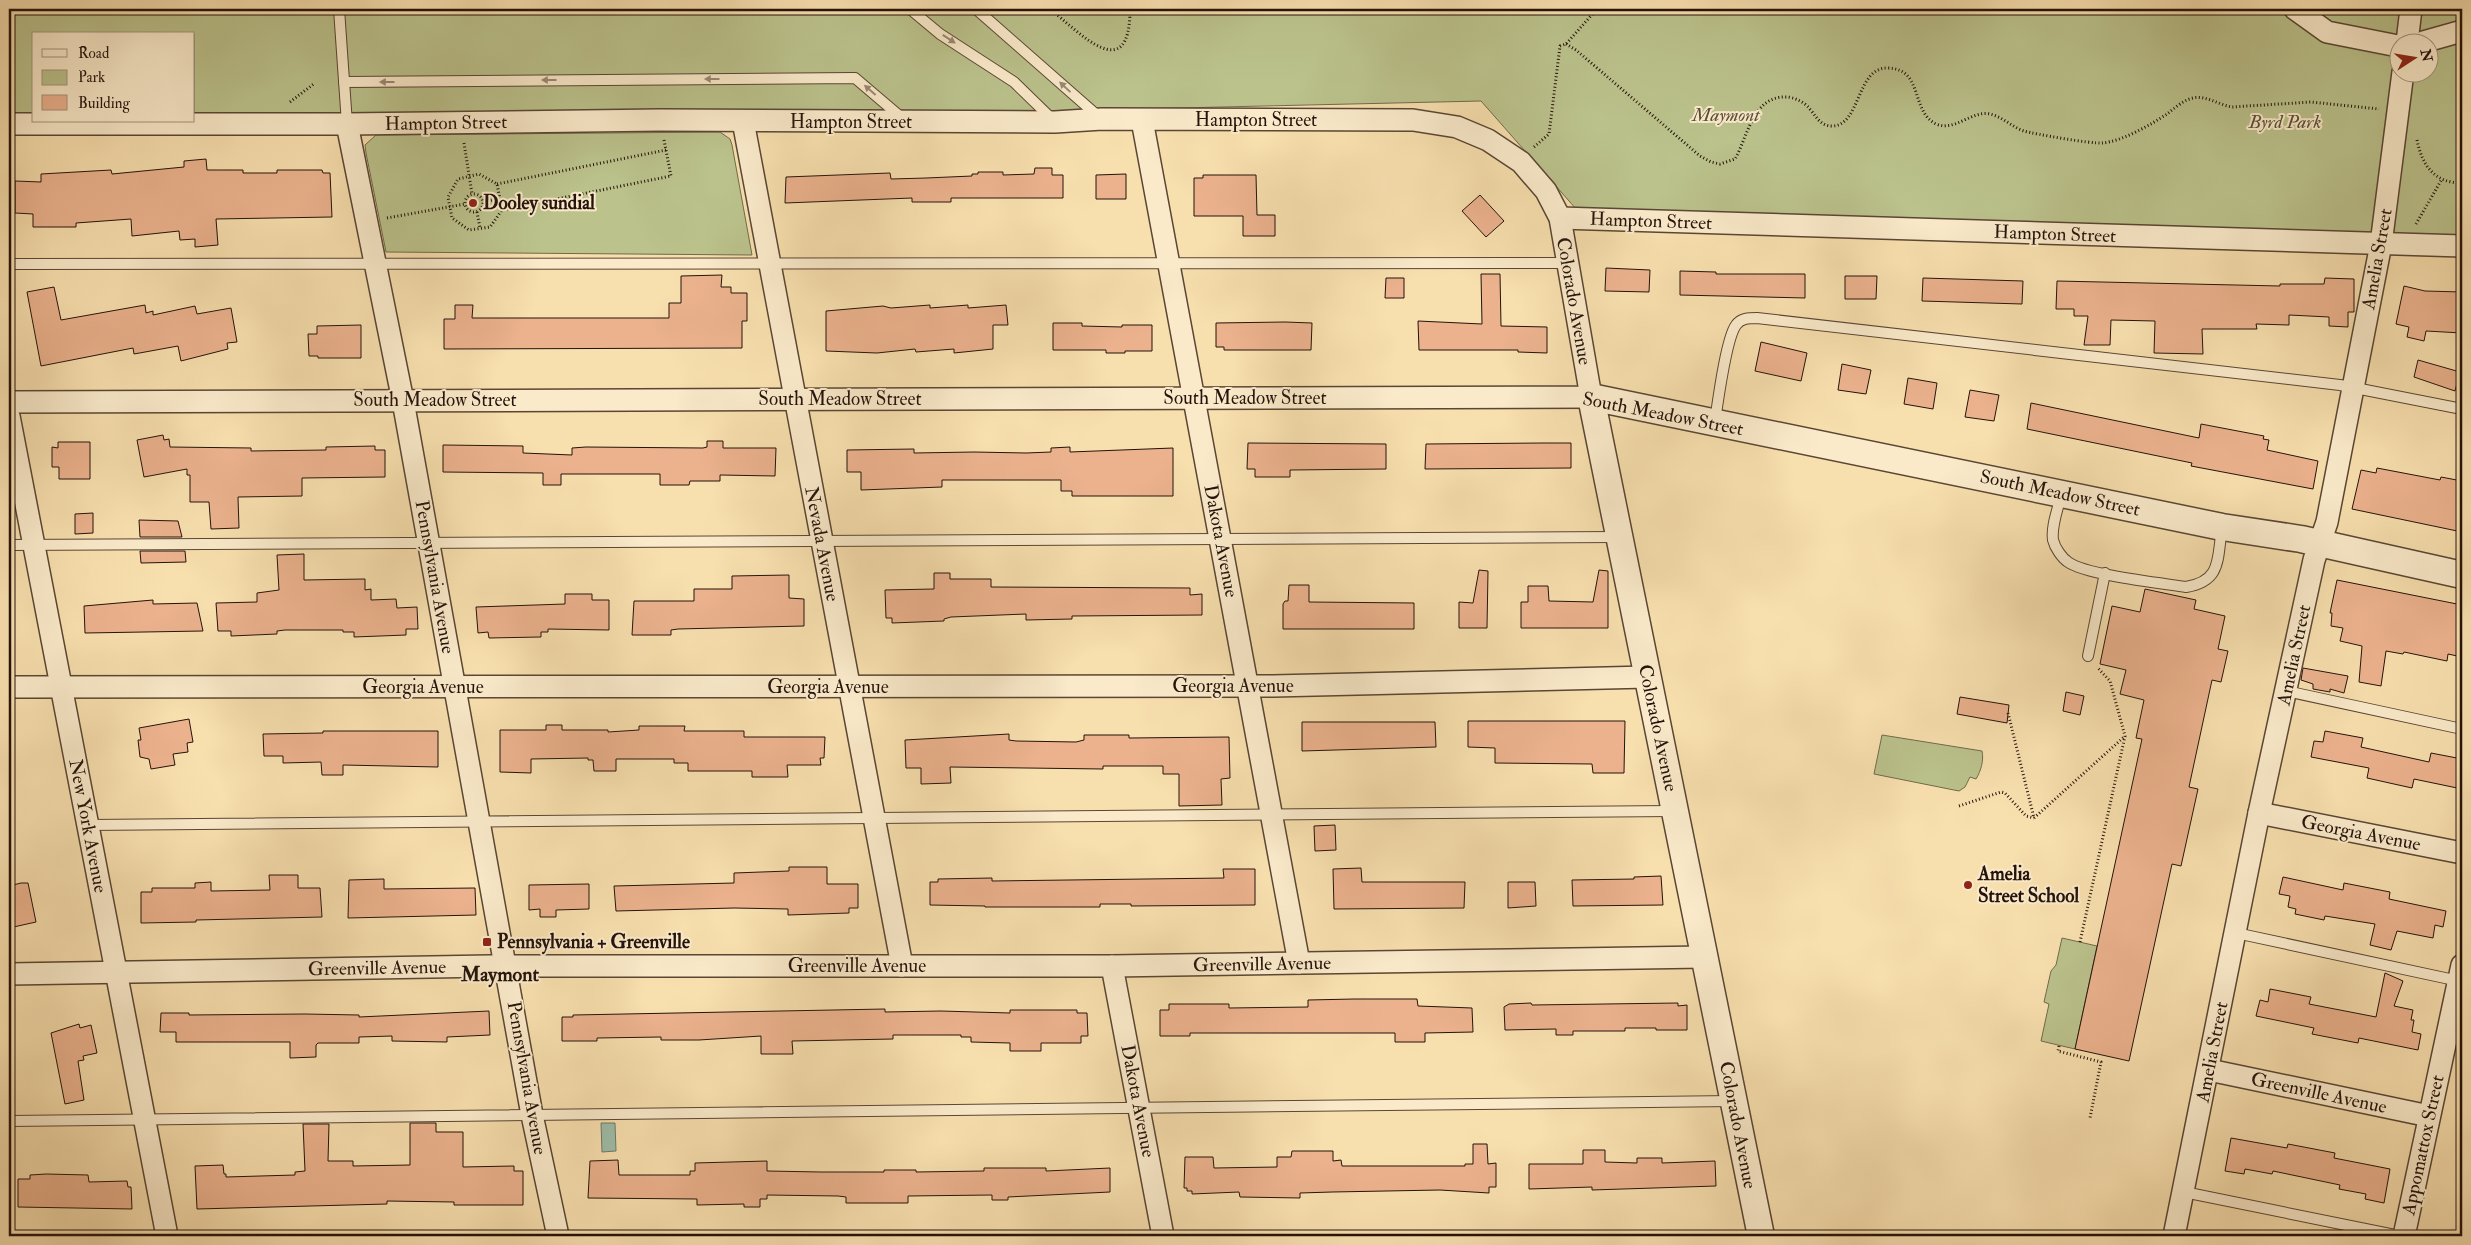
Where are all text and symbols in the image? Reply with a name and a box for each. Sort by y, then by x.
legend [32,32,195,122]
north arrow [2388,32,2438,82]
one-way arrow [942,34,955,44]
text: Road [78,44,110,63]
text: N [2416,47,2436,64]
text: Park [78,68,105,87]
one-way arrow [703,75,719,83]
one-way arrow [541,76,557,84]
one-way arrow [378,78,394,86]
one-way arrow [1060,81,1072,93]
one-way arrow [863,85,876,96]
text: Building [78,94,130,113]
park label: Maymont [1691,103,1761,127]
street label: Hampton Street [1195,108,1317,133]
street label: Hampton Street [385,110,507,137]
street label: Hampton Street [790,110,912,135]
park label: Byrd Park [2248,110,2321,134]
place label: Dooley sundial [483,191,595,216]
marker: Dooley sundial [467,197,479,209]
street label: Hampton Street [1589,207,1713,236]
street label: Amelia Street [2356,207,2398,312]
street label: Hampton Street [1993,220,2117,249]
street label: Colorado Avenue [1551,235,1597,367]
street label: South Meadow Street [1163,386,1327,410]
street label: South Meadow Street [758,387,922,411]
street label: South Meadow Street [1581,387,1745,441]
street label: South Meadow Street [353,388,517,412]
street label: South Meadow Street [1978,464,2142,522]
street label: Dakota Avenue [1198,483,1244,599]
street label: Nevada Avenue [799,484,845,604]
street label: Pennsylvania Avenue [410,498,460,656]
street label: Amelia Street [2271,603,2316,708]
street label: Colorado Avenue [1633,662,1683,794]
street label: Georgia Avenue [1172,674,1294,698]
street label: Georgia Avenue [362,675,484,699]
street label: Georgia Avenue [767,675,889,699]
street label: New York Avenue [63,757,113,895]
street label: Georgia Avenue [2299,810,2423,856]
place label: Amelia Street School [1977,862,2079,908]
marker: Amelia Street School [1962,879,1974,891]
place label: Pennsylvania + Greenville [497,930,690,955]
marker: Pennsylvania + Greenville [481,936,493,948]
street label: Greenville Avenue [1193,951,1331,977]
street label: Greenville Avenue [788,954,926,978]
street label: Greenville Avenue [308,955,446,981]
district label: Maymont [460,962,539,988]
street label: Pennsylvania Avenue [502,999,552,1157]
street label: Amelia Street [2190,1000,2234,1105]
street label: Dakota Avenue [1115,1043,1161,1159]
street label: Colorado Avenue [1714,1059,1762,1191]
street label: Greenville Avenue [2249,1067,2389,1119]
street label: Appomattox Street [2396,1073,2451,1218]

